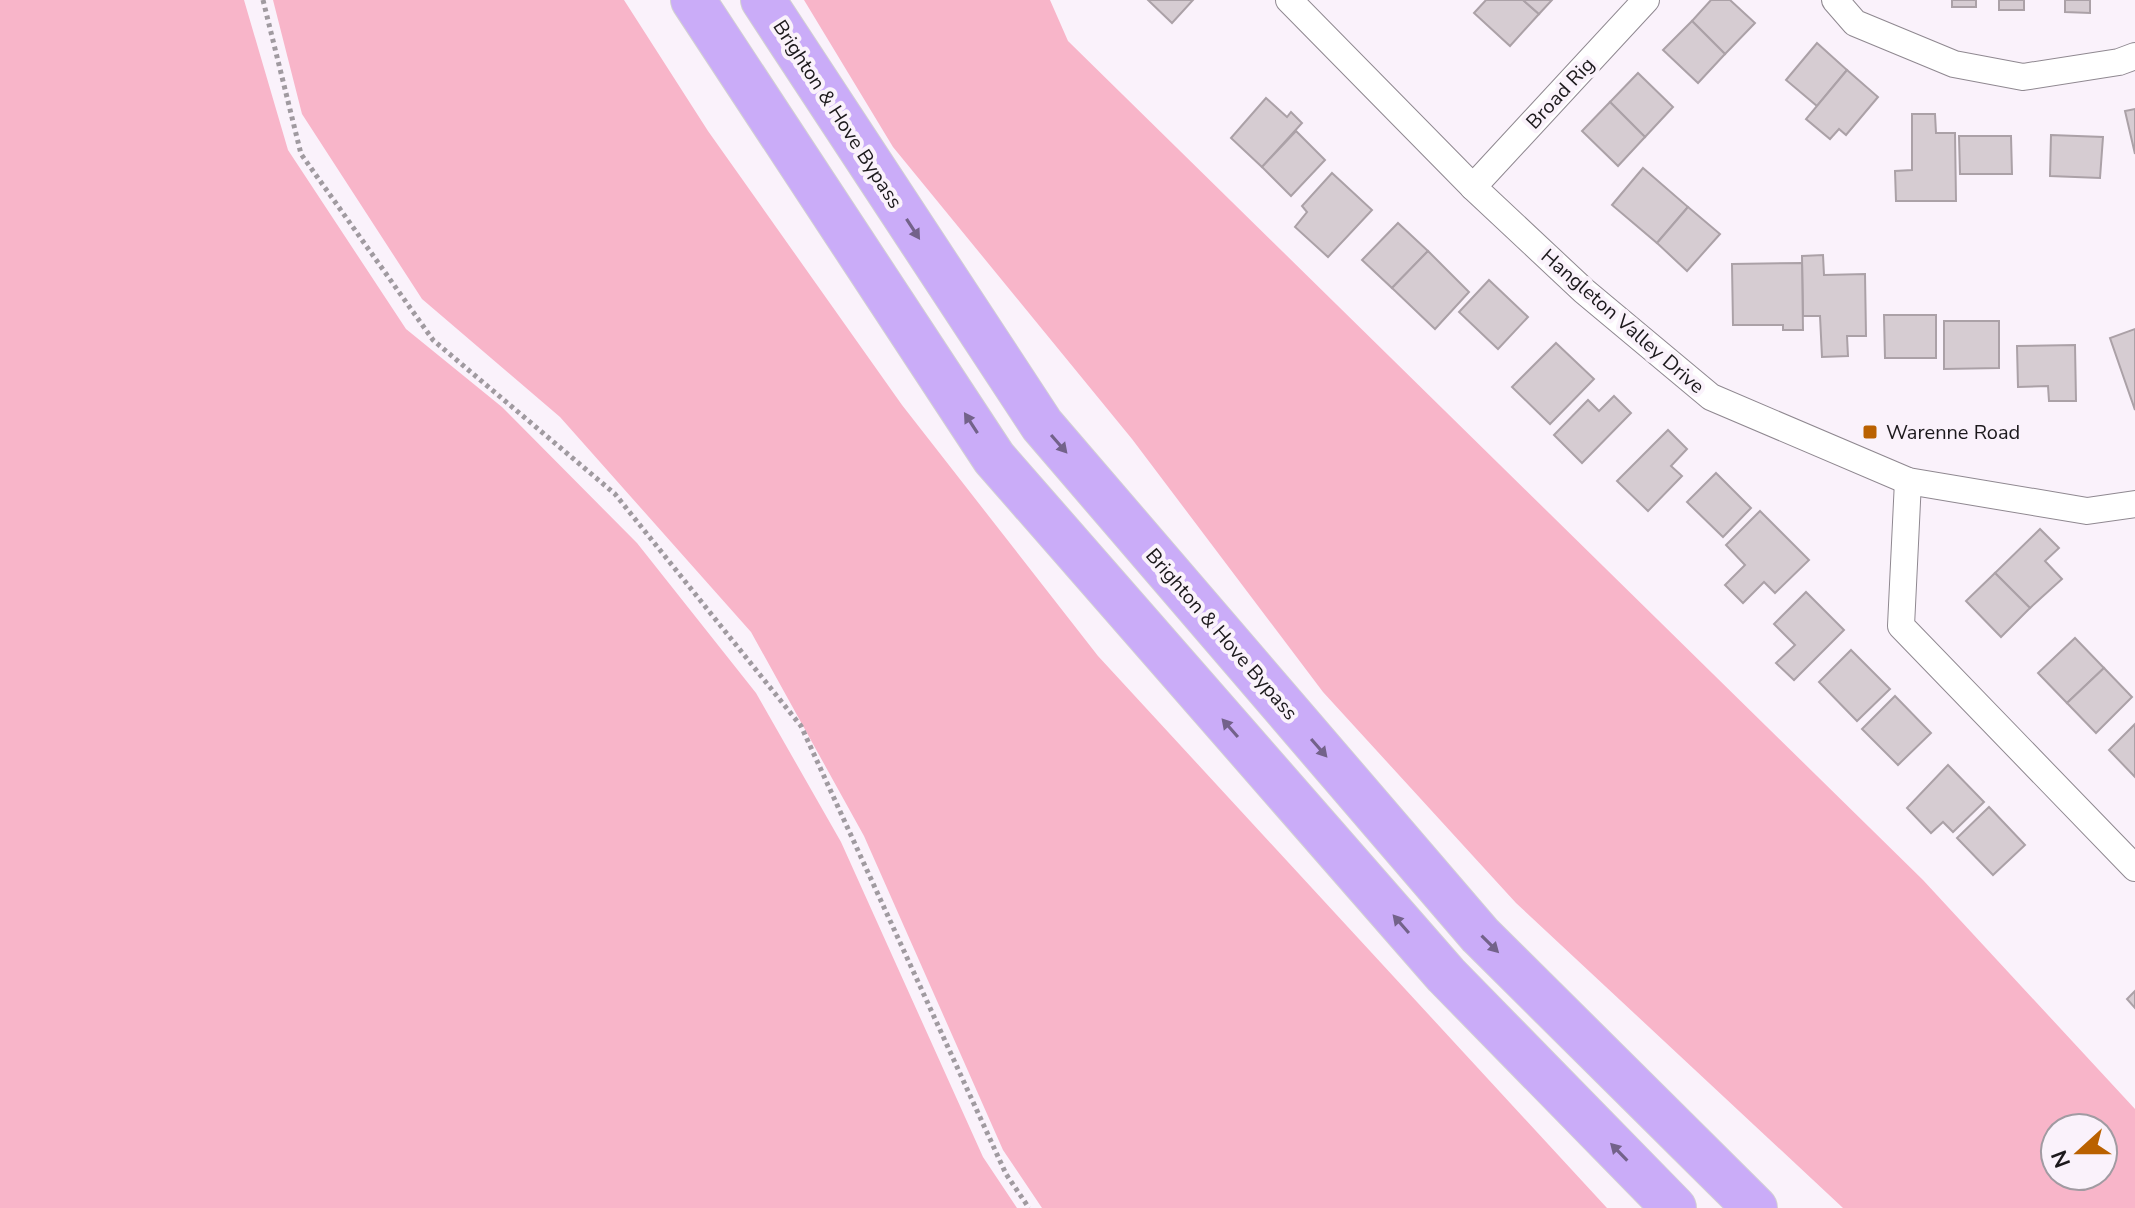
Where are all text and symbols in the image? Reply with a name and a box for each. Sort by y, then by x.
street label: Brighton & Hove Bypass [767,15,909,214]
street label: Broad Rig [1520,52,1601,135]
one-way arrow [905,218,920,240]
street label: Hangleton Valley Drive [1535,243,1710,400]
one-way arrow [964,413,979,434]
place label: Warenne Road [1886,419,2020,446]
marker: Warenne Road [1861,423,1879,441]
one-way arrow [1049,435,1067,454]
street label: Brighton & Hove Bypass [1139,543,1304,726]
one-way arrow [1222,718,1239,738]
one-way arrow [1310,738,1328,757]
one-way arrow [1393,914,1410,934]
one-way arrow [1480,934,1499,953]
north arrow [2039,1112,2119,1192]
one-way arrow [1610,1143,1629,1162]
text: N [2044,1146,2078,1172]

